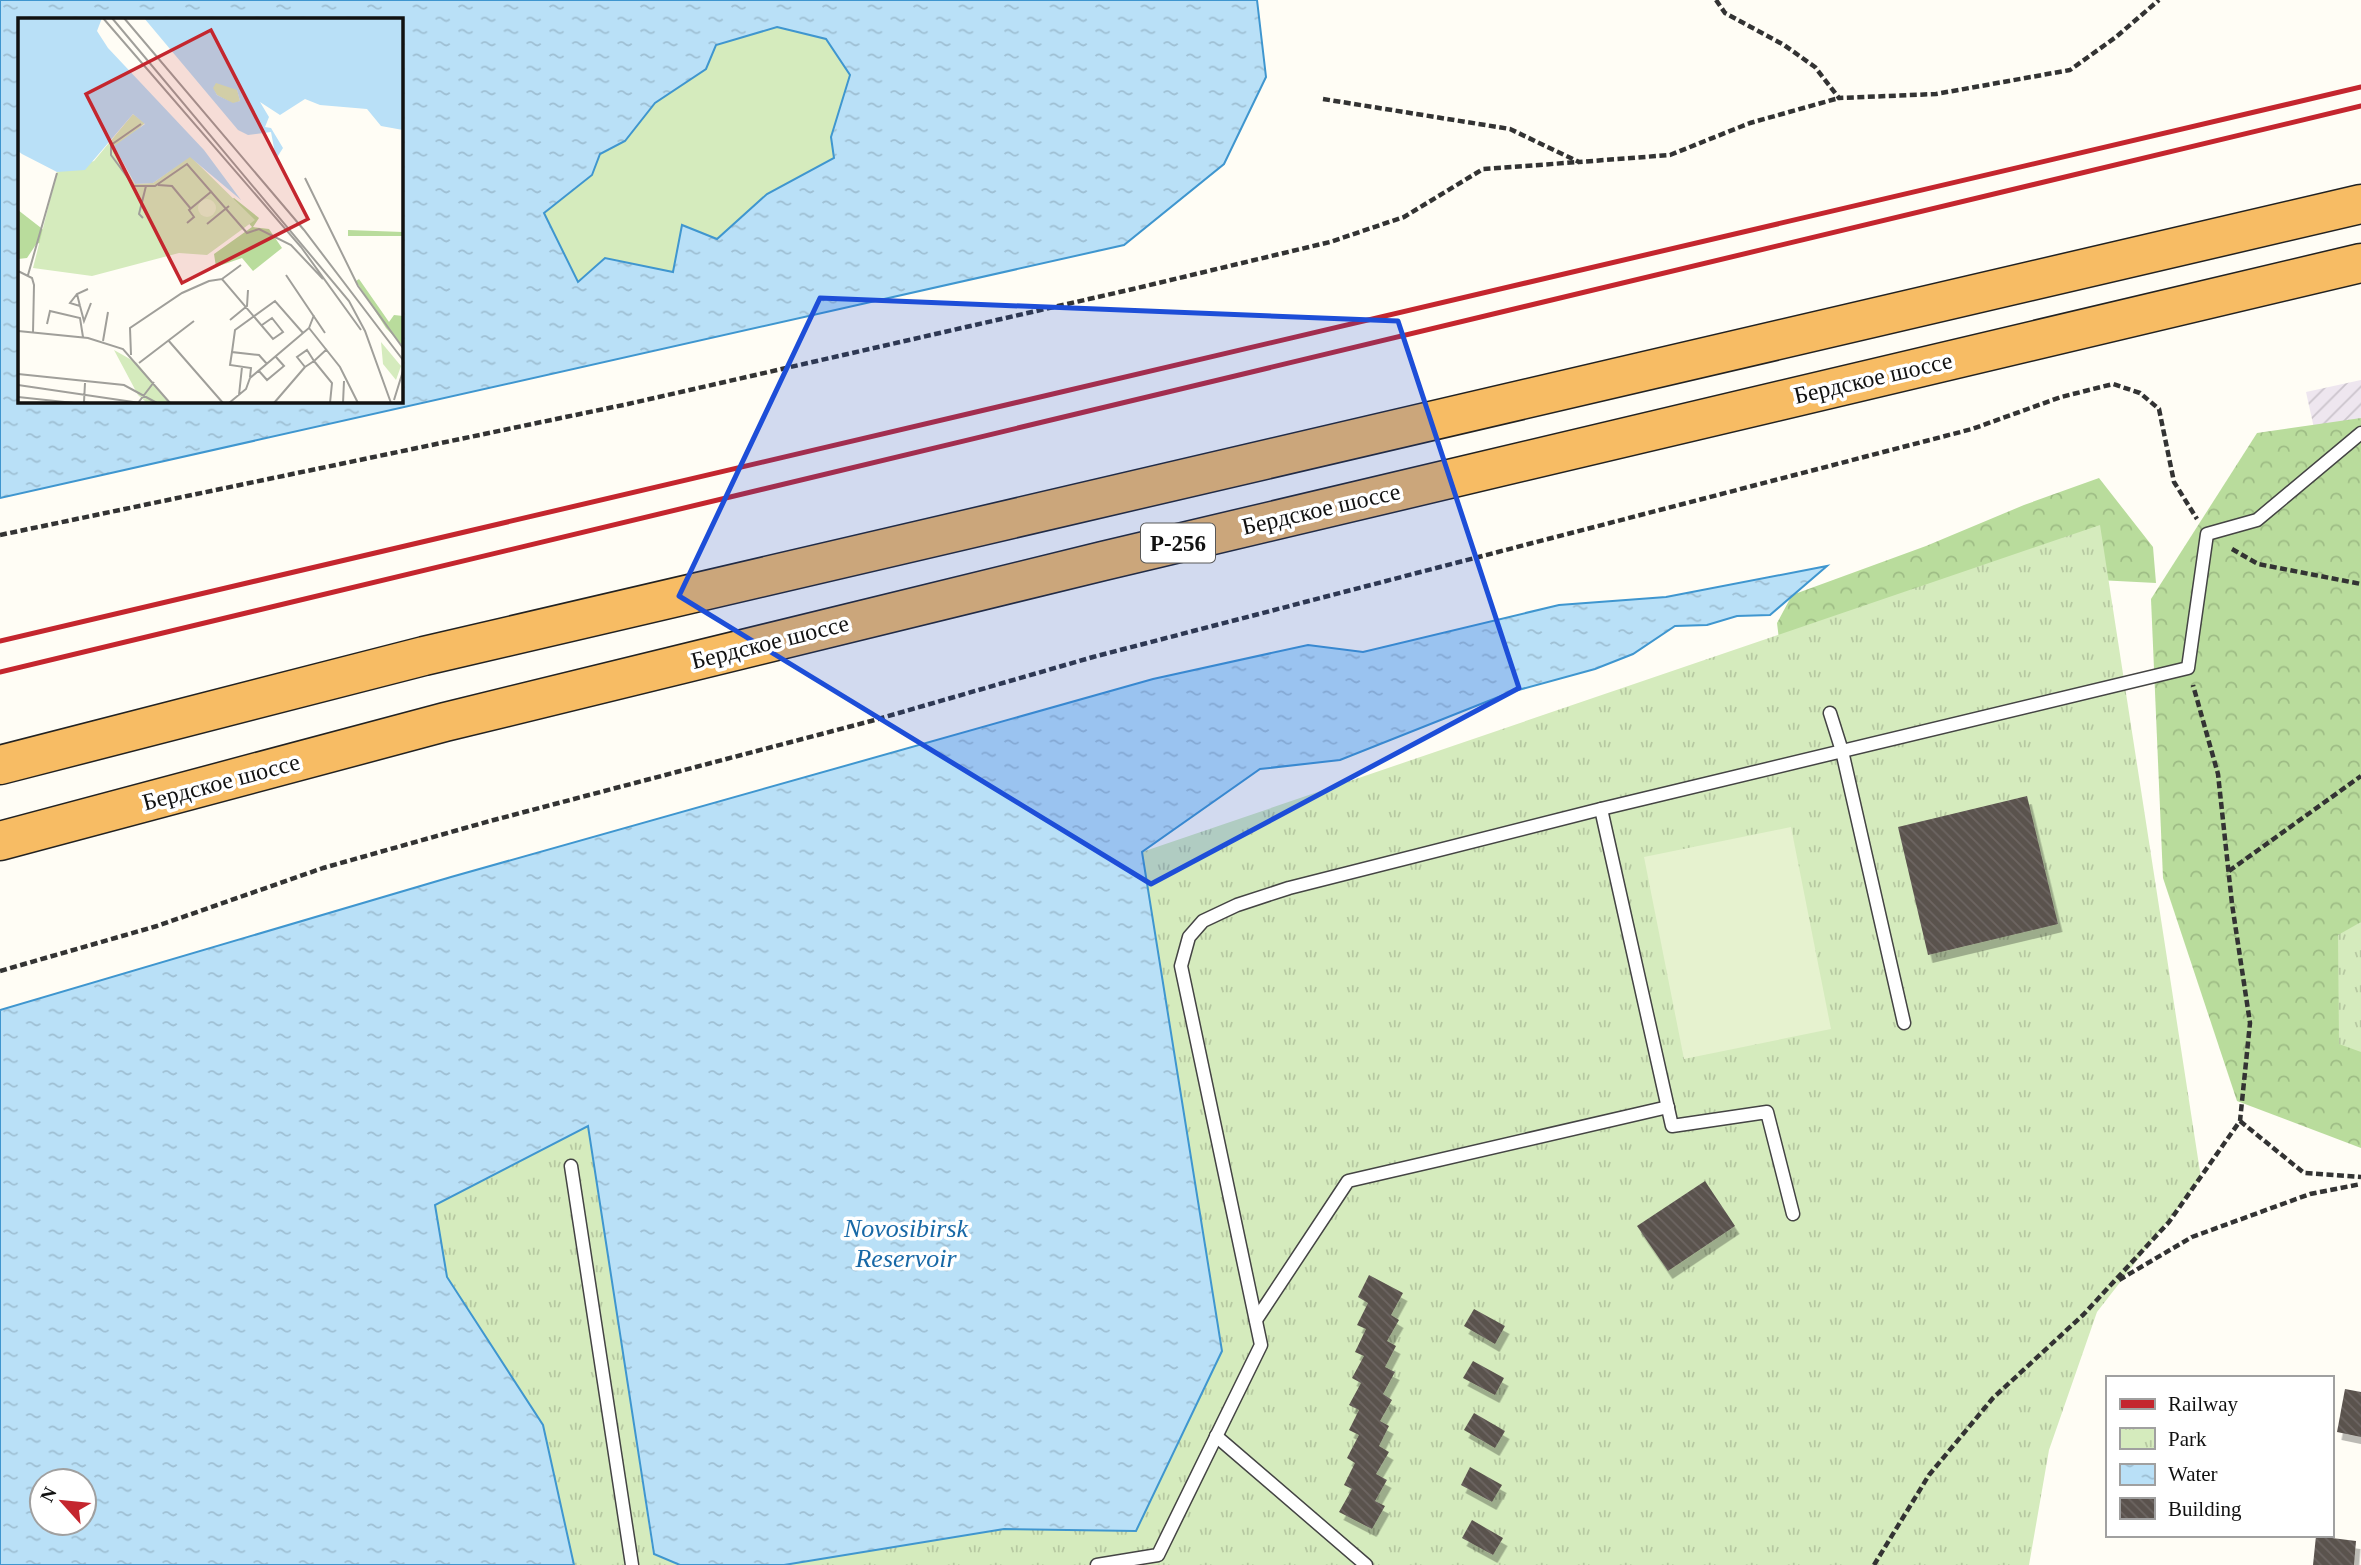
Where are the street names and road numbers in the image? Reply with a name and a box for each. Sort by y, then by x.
street label: Бердское шоссе [1791,347,1955,409]
street label: Бердское шоссе [1239,478,1403,540]
road number: Р-256 [1141,524,1215,562]
street label: Бердское шоссе [688,610,852,674]
street label: Бердское шоссе [140,749,302,815]

